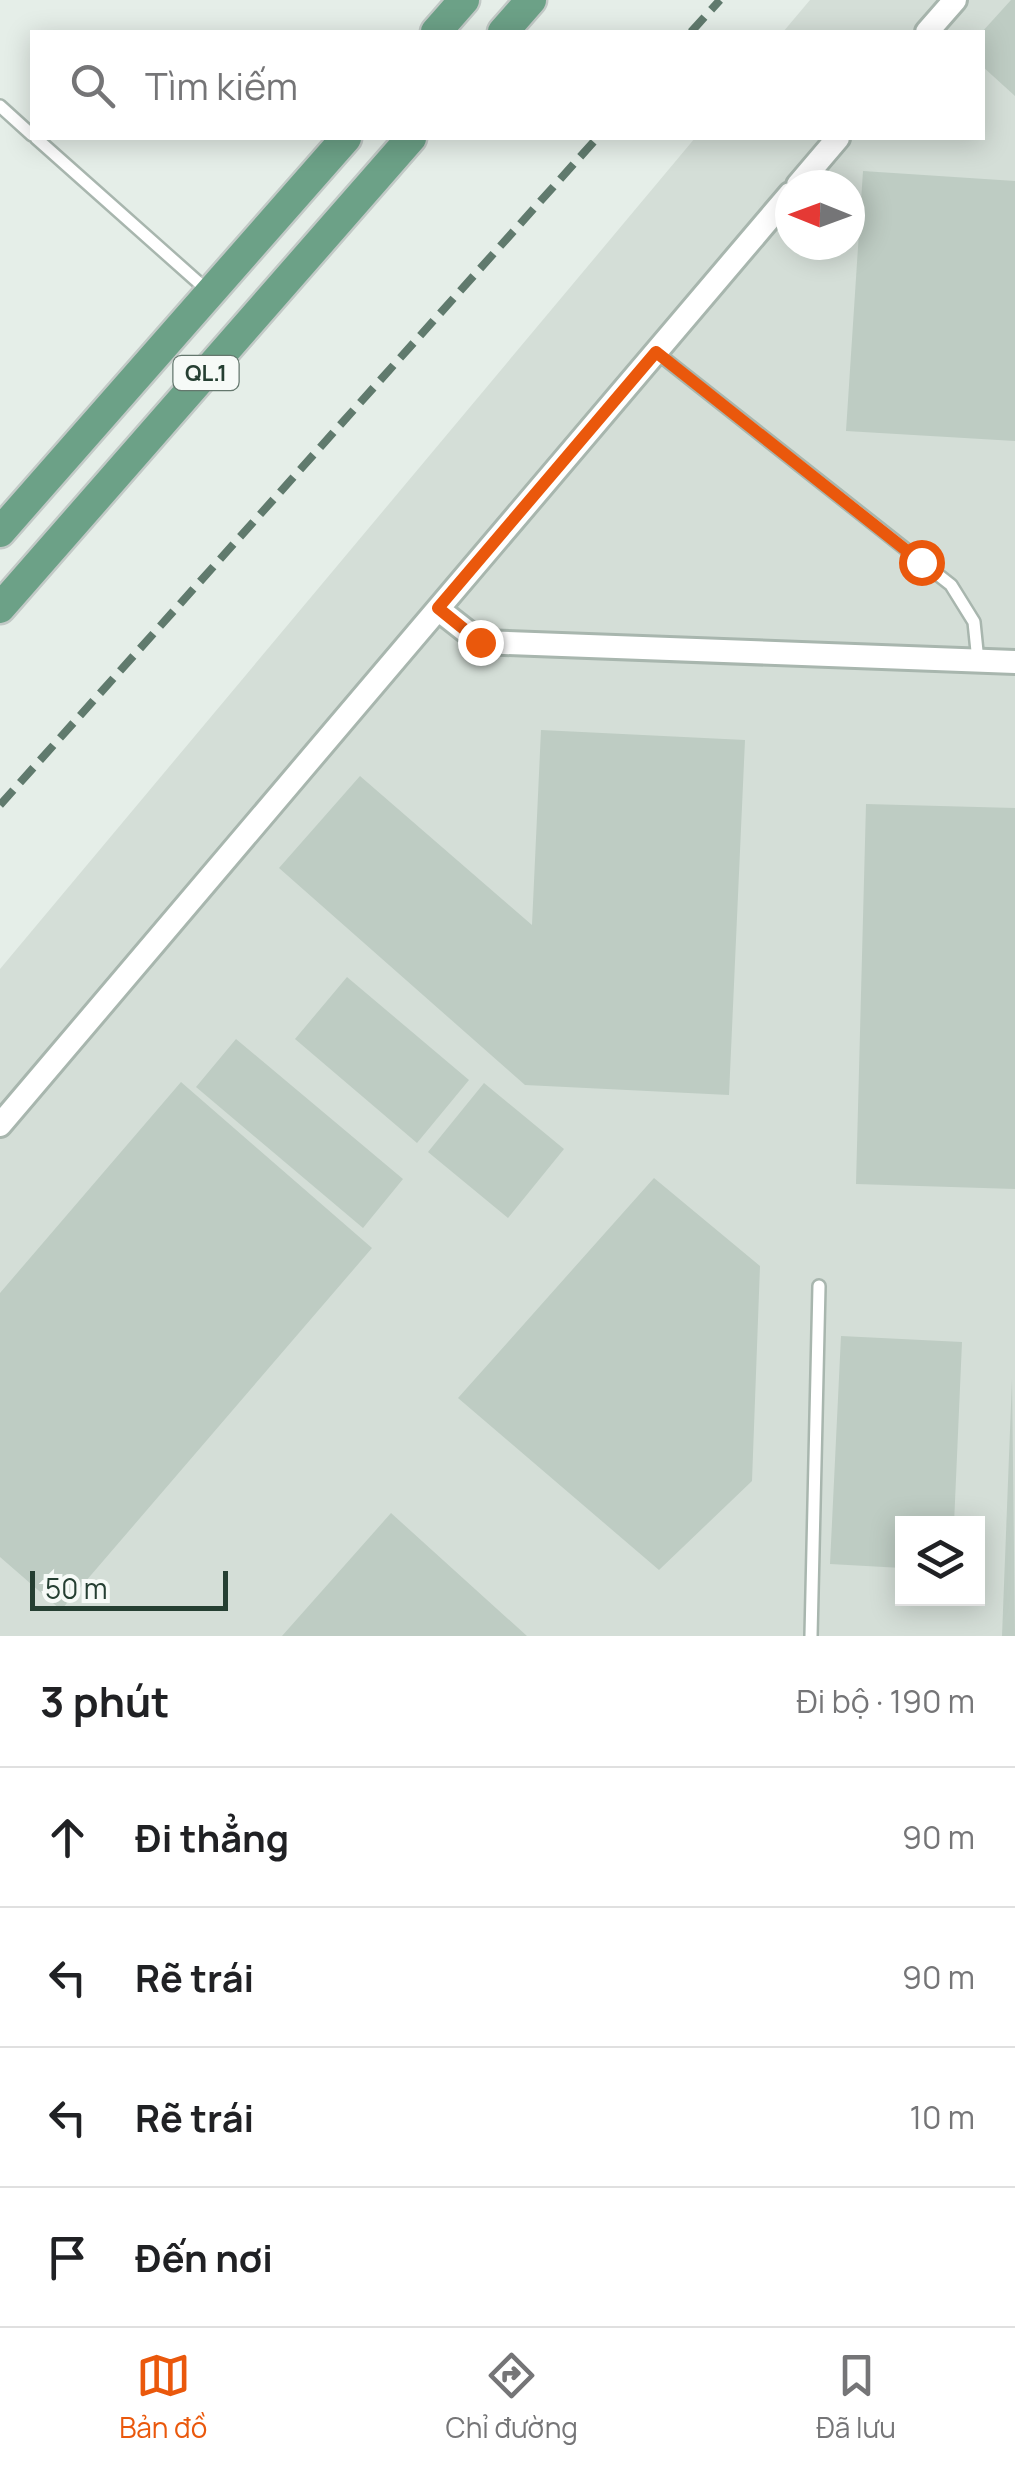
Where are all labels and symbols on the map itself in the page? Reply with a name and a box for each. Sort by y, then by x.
north arrow [775,170,865,260]
road number: QL.1 [174,356,238,390]
route start [899,540,945,586]
route end [458,620,504,666]
scale bar [30,1566,228,1610]

